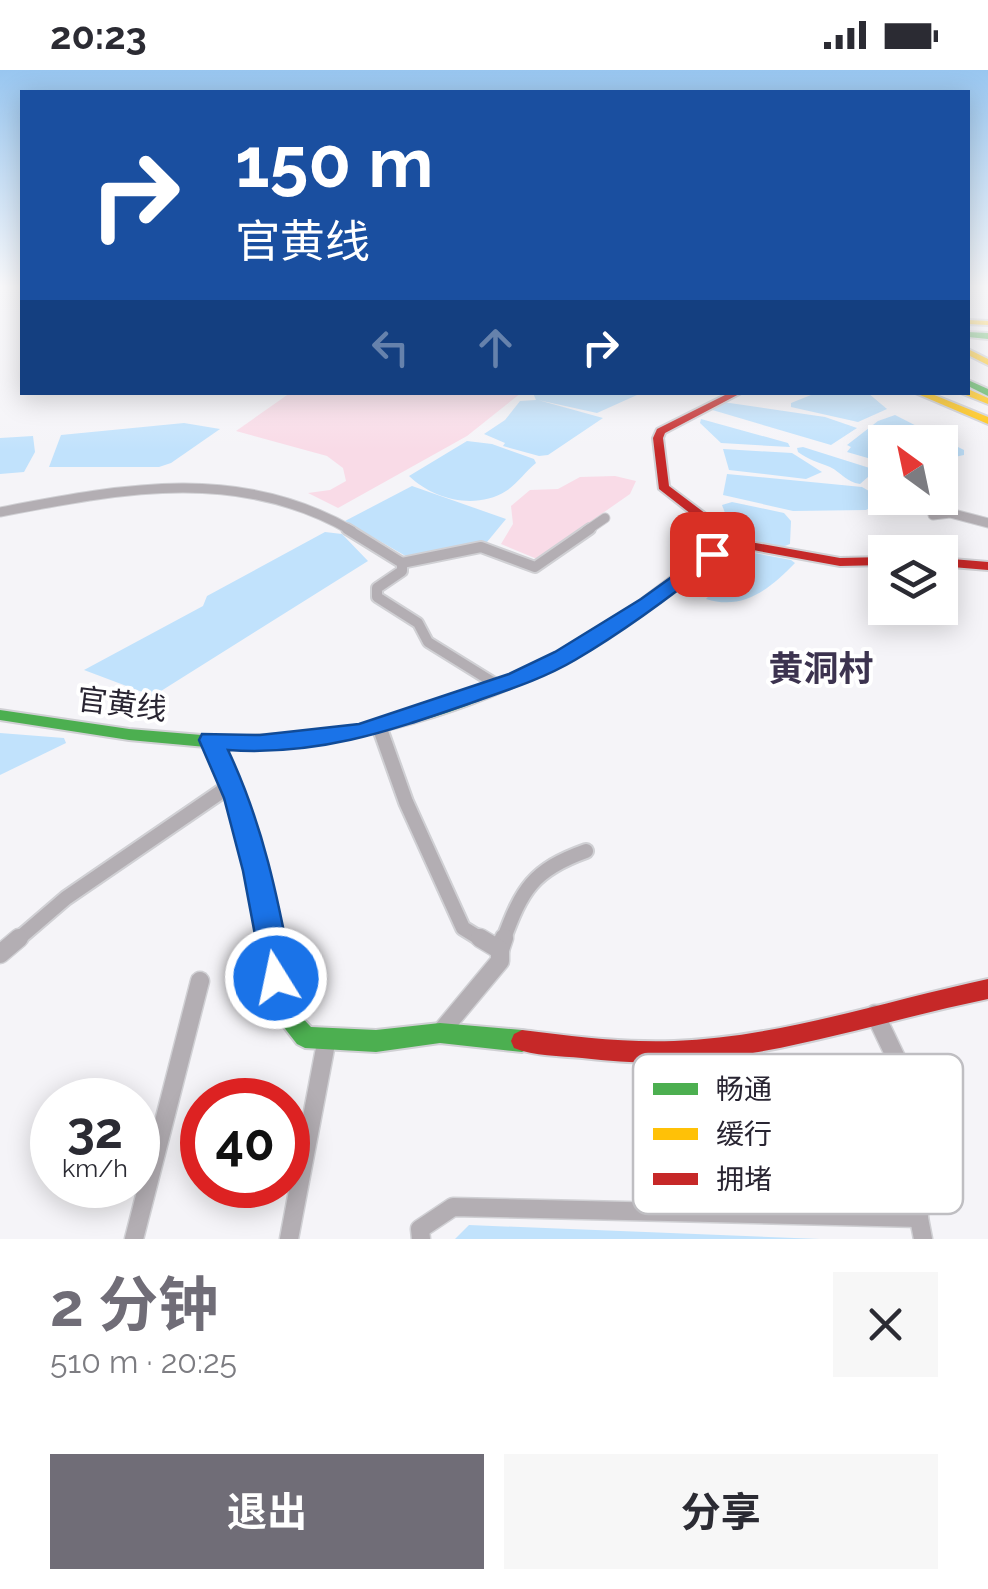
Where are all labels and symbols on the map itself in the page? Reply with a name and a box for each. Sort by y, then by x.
north arrow [868,425,958,515]
pin [670,512,755,597]
district label: 黄洞村 [768,648,874,689]
street label: 官黄线 [75,681,169,727]
position arrow [224,926,328,1030]
legend [633,1054,963,1214]
text: 畅通 [716,1073,772,1106]
speed limit sign: 40 [180,1078,310,1208]
text: 缓行 [716,1118,772,1151]
text: 拥堵 [716,1163,772,1196]

